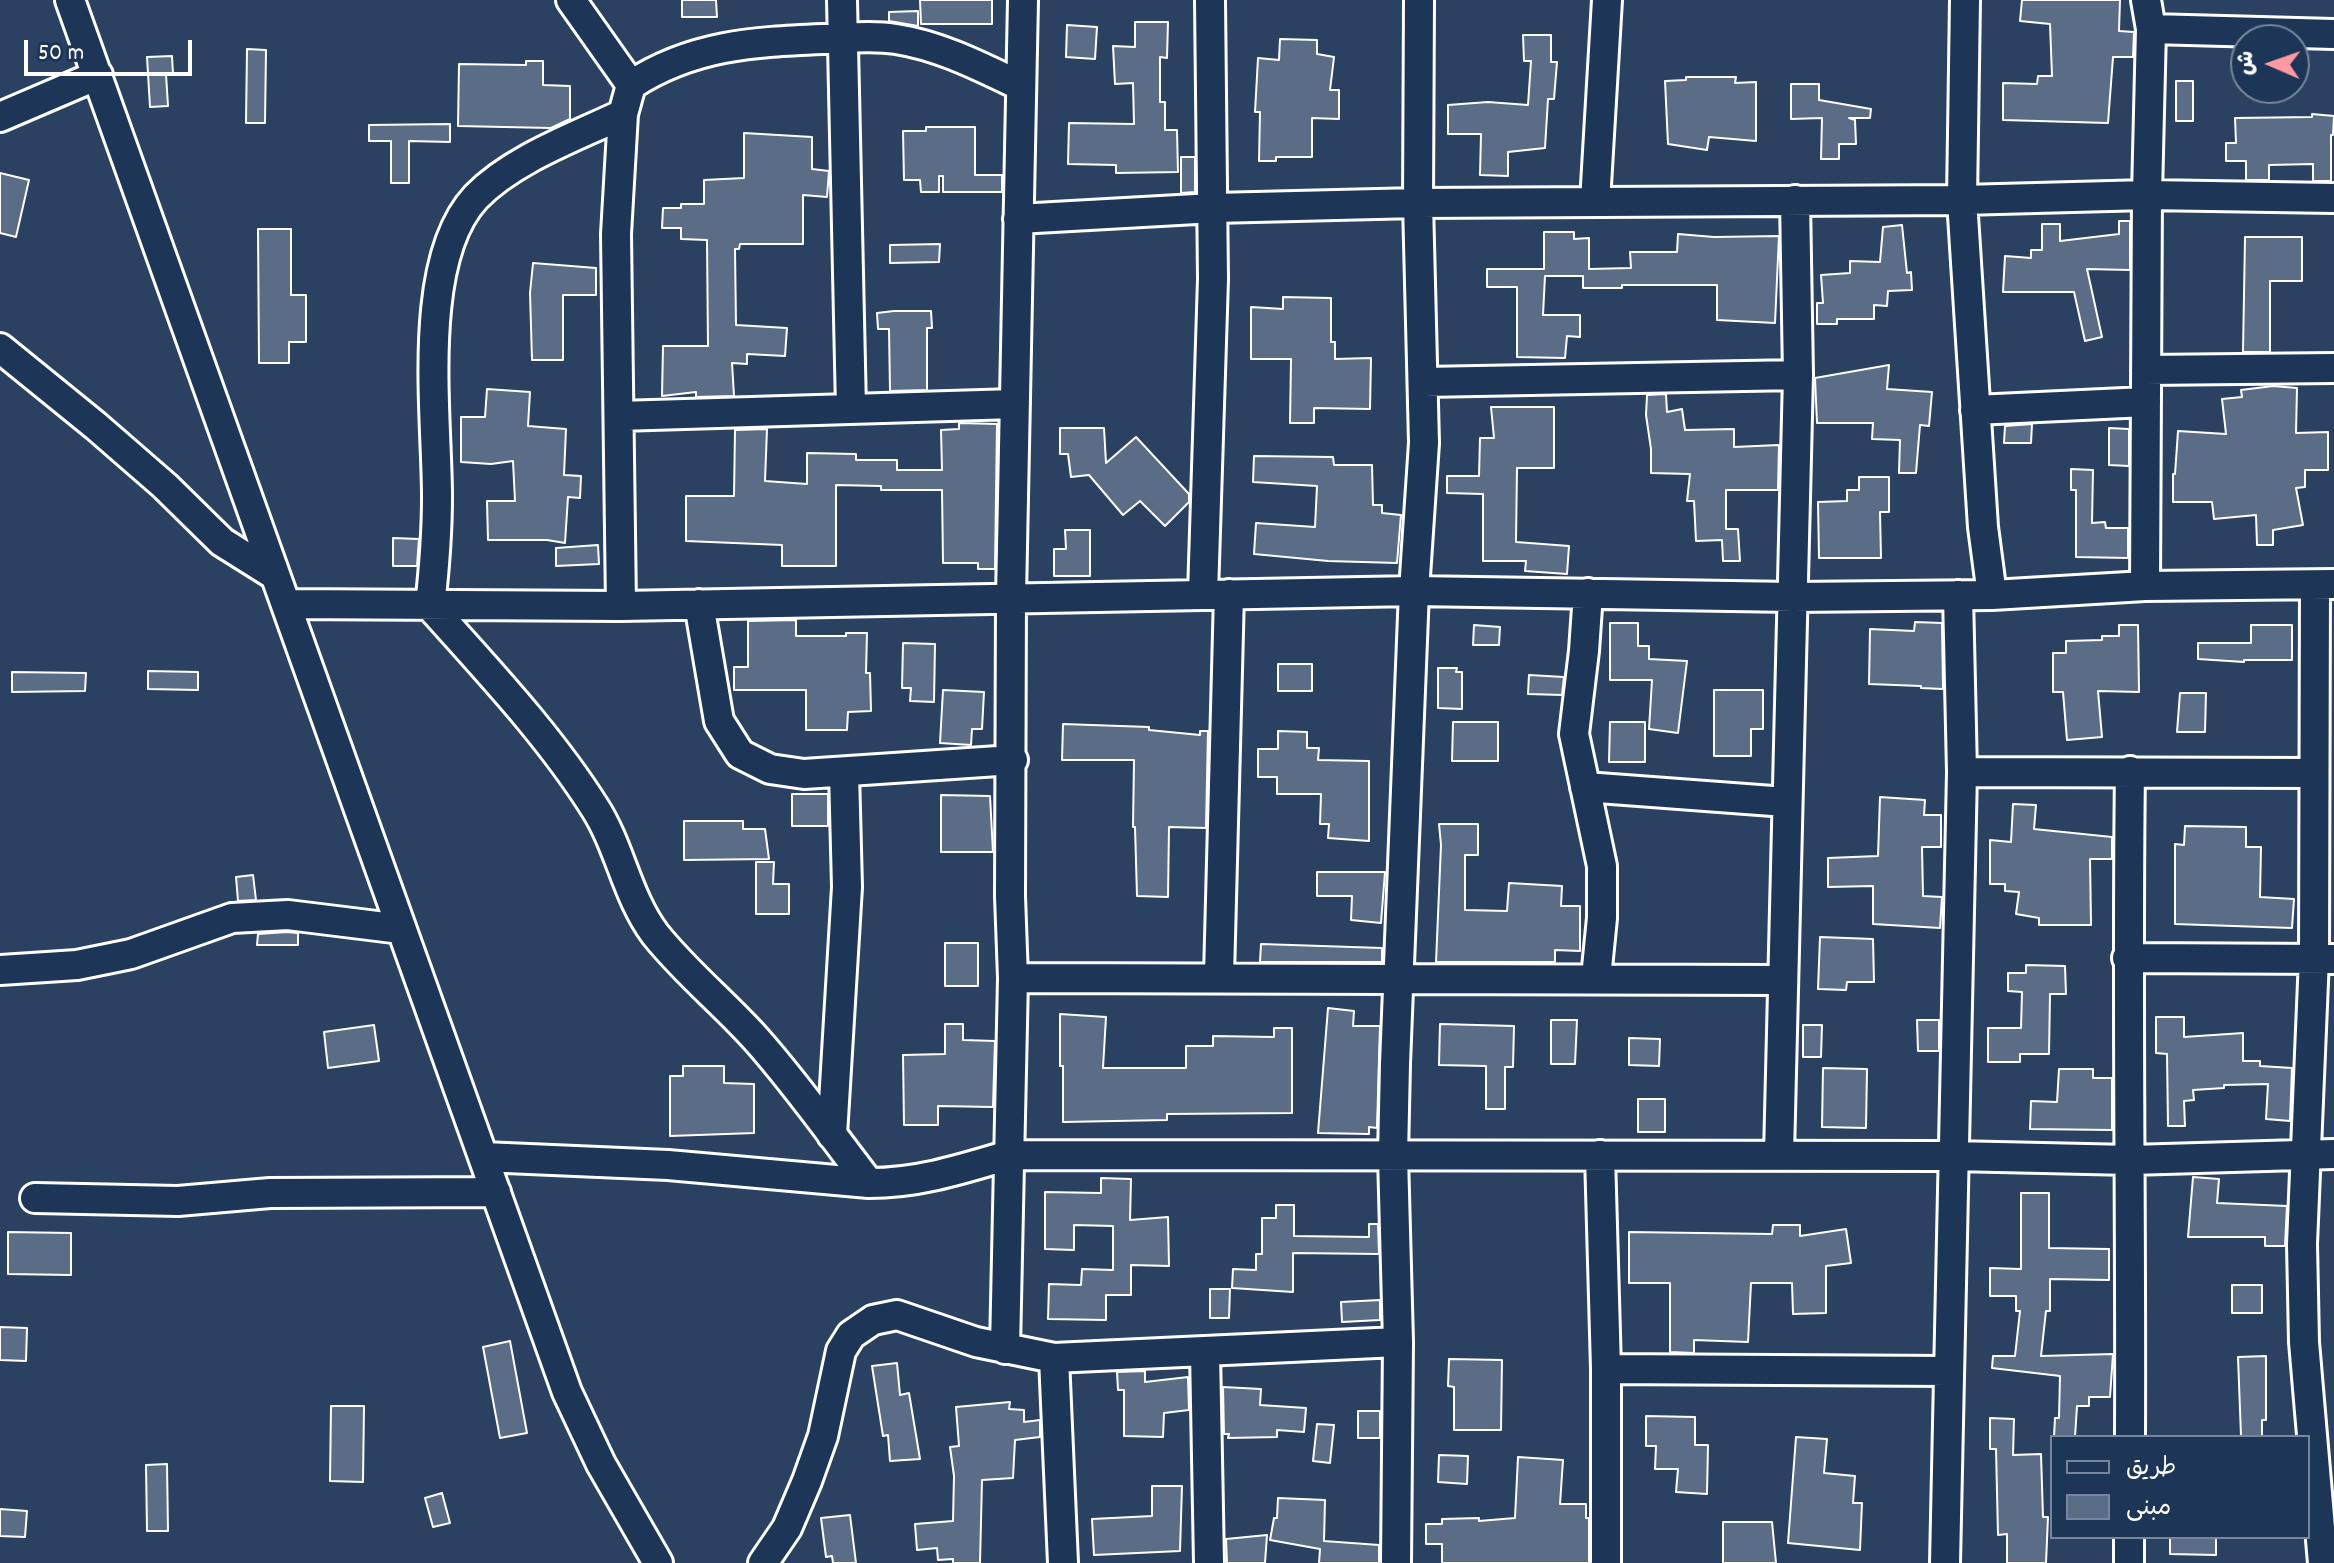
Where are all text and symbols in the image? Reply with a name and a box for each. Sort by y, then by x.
scale bar [28,24,196,74]
north arrow [2230,24,2310,104]
text: 50 m [38,37,84,71]
text: ش [2232,51,2263,76]
legend [2050,1435,2310,1539]
text: طريق [2126,1452,2176,1486]
text: مبنى [2126,1492,2171,1526]

